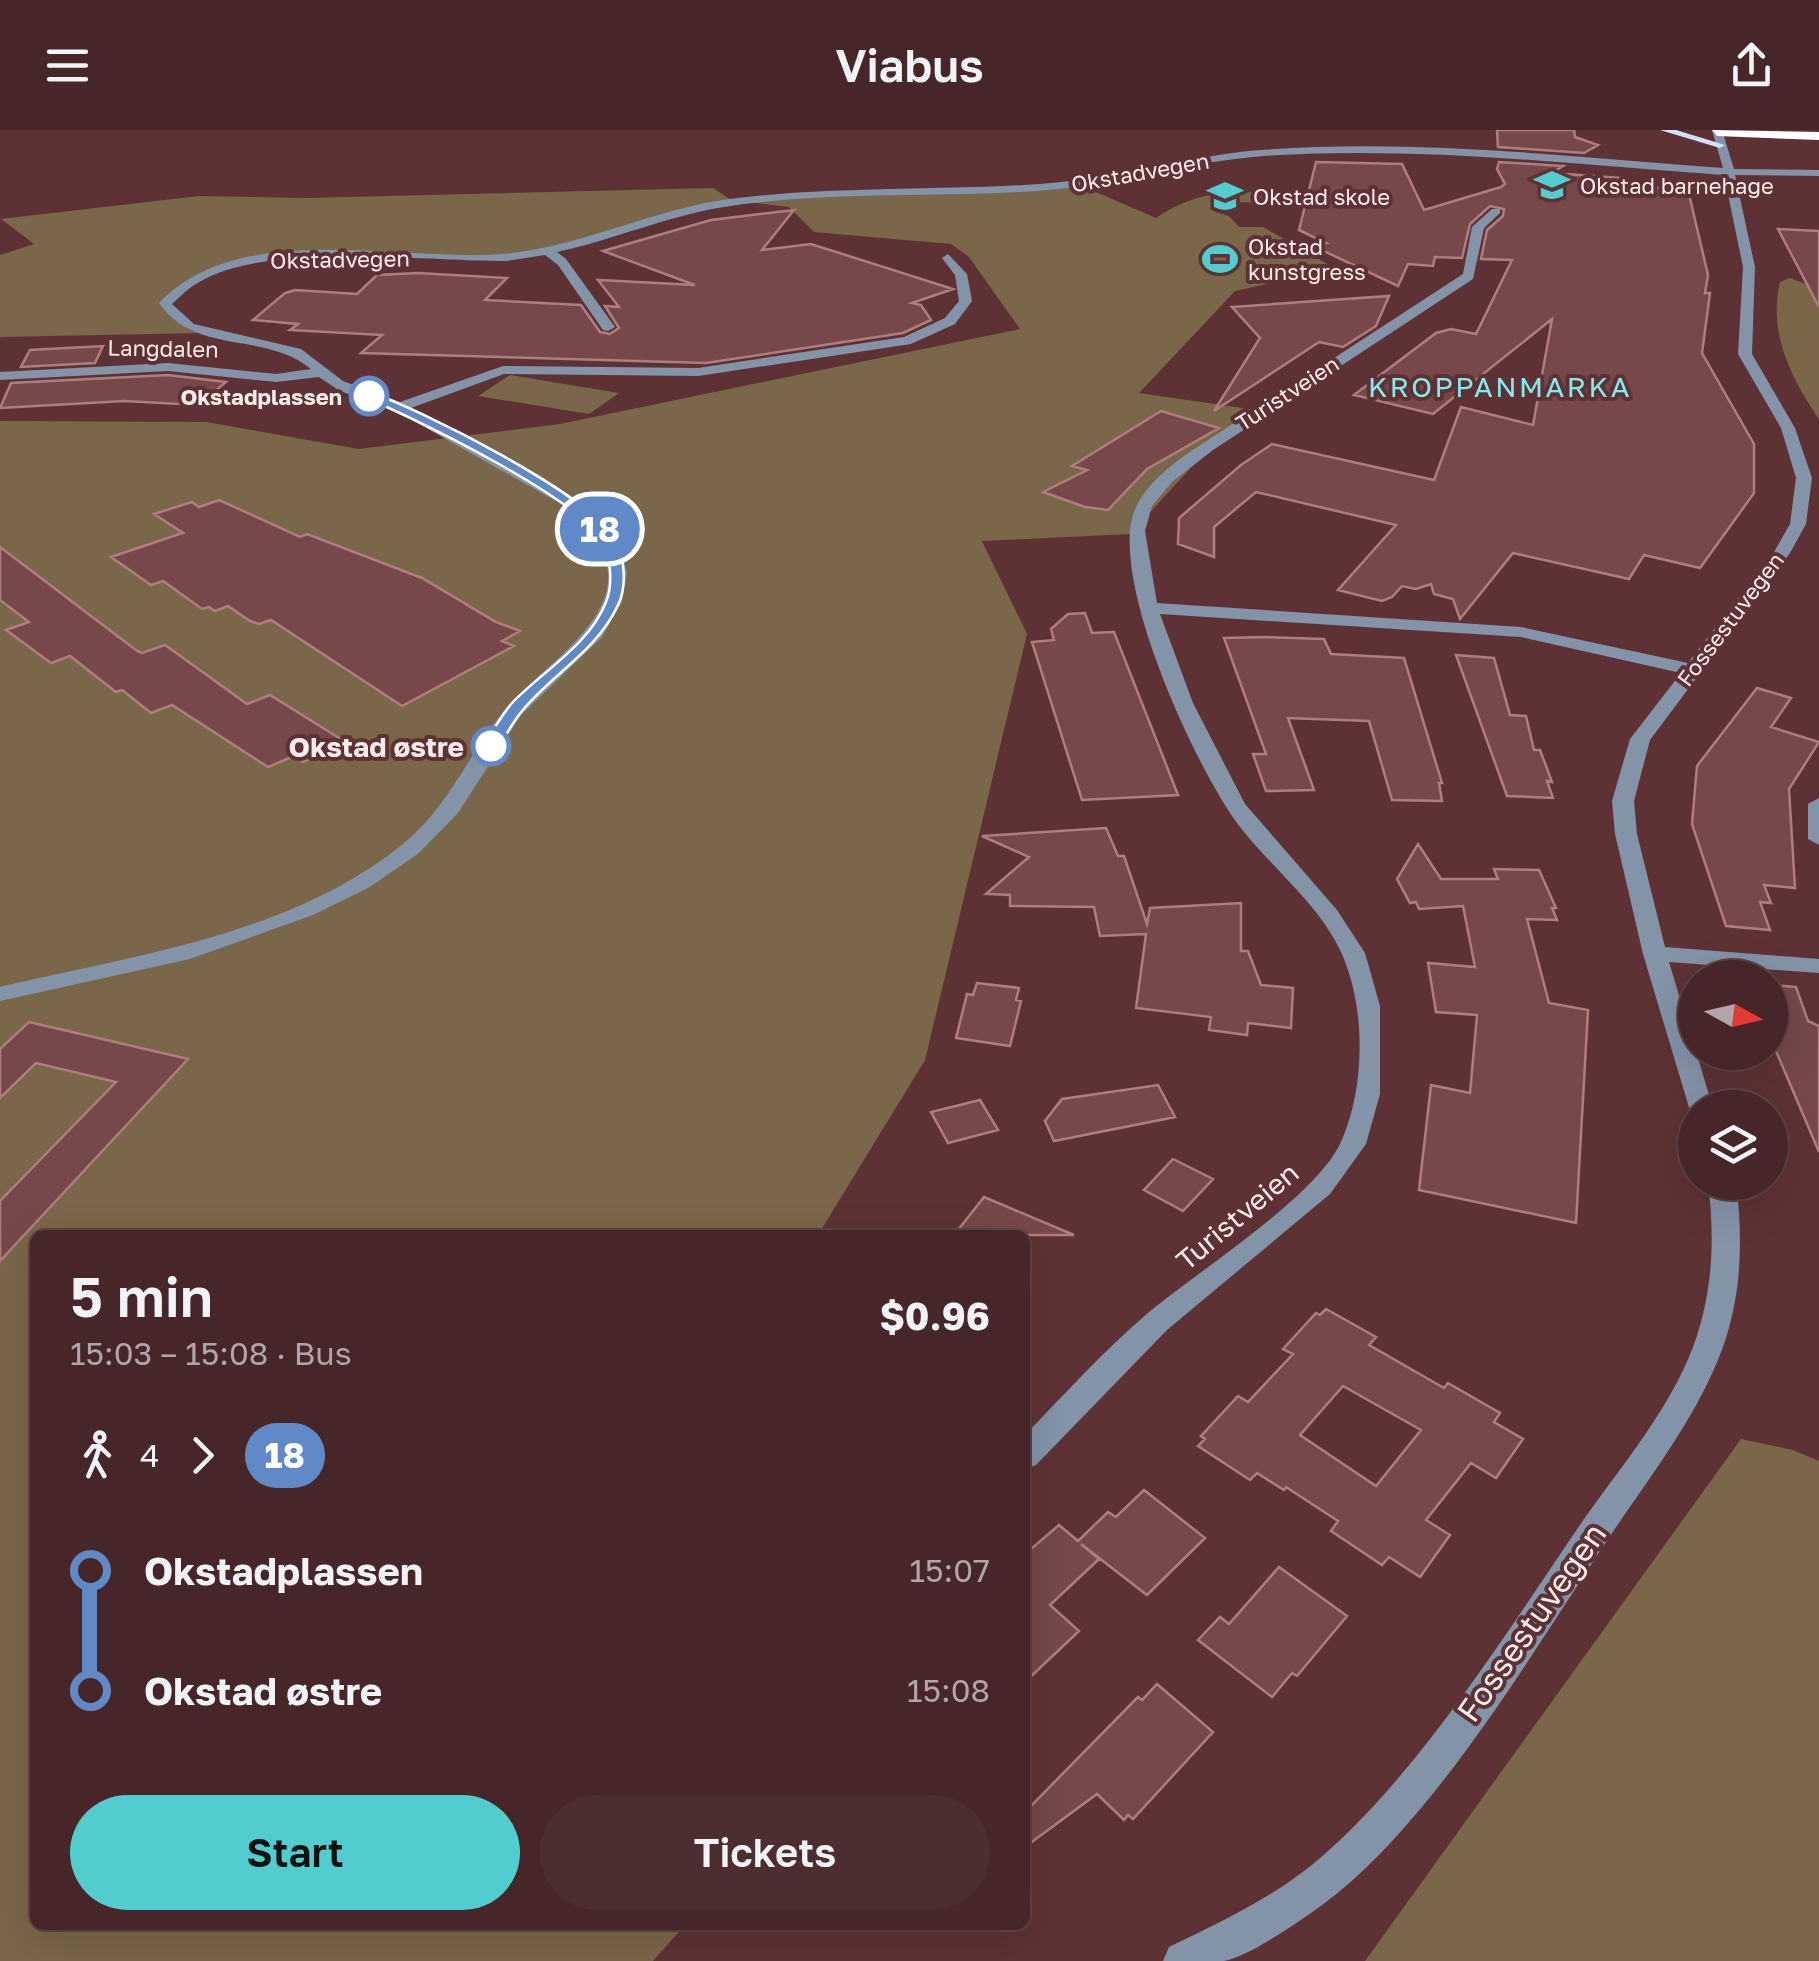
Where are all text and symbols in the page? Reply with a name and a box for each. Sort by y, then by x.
icon: menu [40,38,95,93]
text: Viabus [835,38,984,92]
icon: share [1724,38,1779,93]
street label: Okstadvegen [1069,147,1211,197]
school or university icon: Okstad barnehage [1533,166,1571,204]
place label: Okstad barnehage [1580,172,1774,199]
school or university icon: Okstad skole [1206,177,1244,215]
place label: Okstad skole [1253,183,1390,210]
place label: Okstad kunstgress [1248,233,1366,285]
sports icon: Okstad kunstgress [1201,240,1239,278]
street label: Okstadvegen [270,244,410,274]
street label: Langdalen [107,334,219,362]
street label: Turistveien [1231,350,1343,436]
district label: KROPPANMARKA [1368,370,1632,403]
marker: Okstadplassen [350,377,388,415]
place label: Okstadplassen [181,383,342,410]
line badge: 18 [555,496,645,562]
text: 18 [580,508,620,550]
street label: Fossestuvegen [1671,547,1789,691]
marker: Okstad østre [472,727,510,765]
place label: Okstad østre [289,730,464,763]
north arrow [1678,960,1788,1070]
map controls [1678,960,1788,1200]
button: layers [1678,1090,1788,1200]
street label: Turistveien [1169,1155,1305,1277]
text: 5 min [70,1263,213,1329]
text: $0.96 [879,1293,990,1338]
text: 15:03 – 15:08 · Bus [70,1334,352,1372]
icon: walk [70,1428,125,1483]
icon: forward [175,1428,230,1483]
text: 18 [265,1434,305,1476]
text: 4 [140,1436,160,1474]
street label: Fossestuvegen [1449,1516,1613,1728]
text: Okstadplassen [144,1548,423,1593]
text: 15:07 [910,1551,990,1589]
text: Okstad østre [144,1668,382,1713]
text: 15:08 [907,1671,990,1709]
button: Start [70,1795,520,1910]
button: Tickets [540,1795,990,1910]

